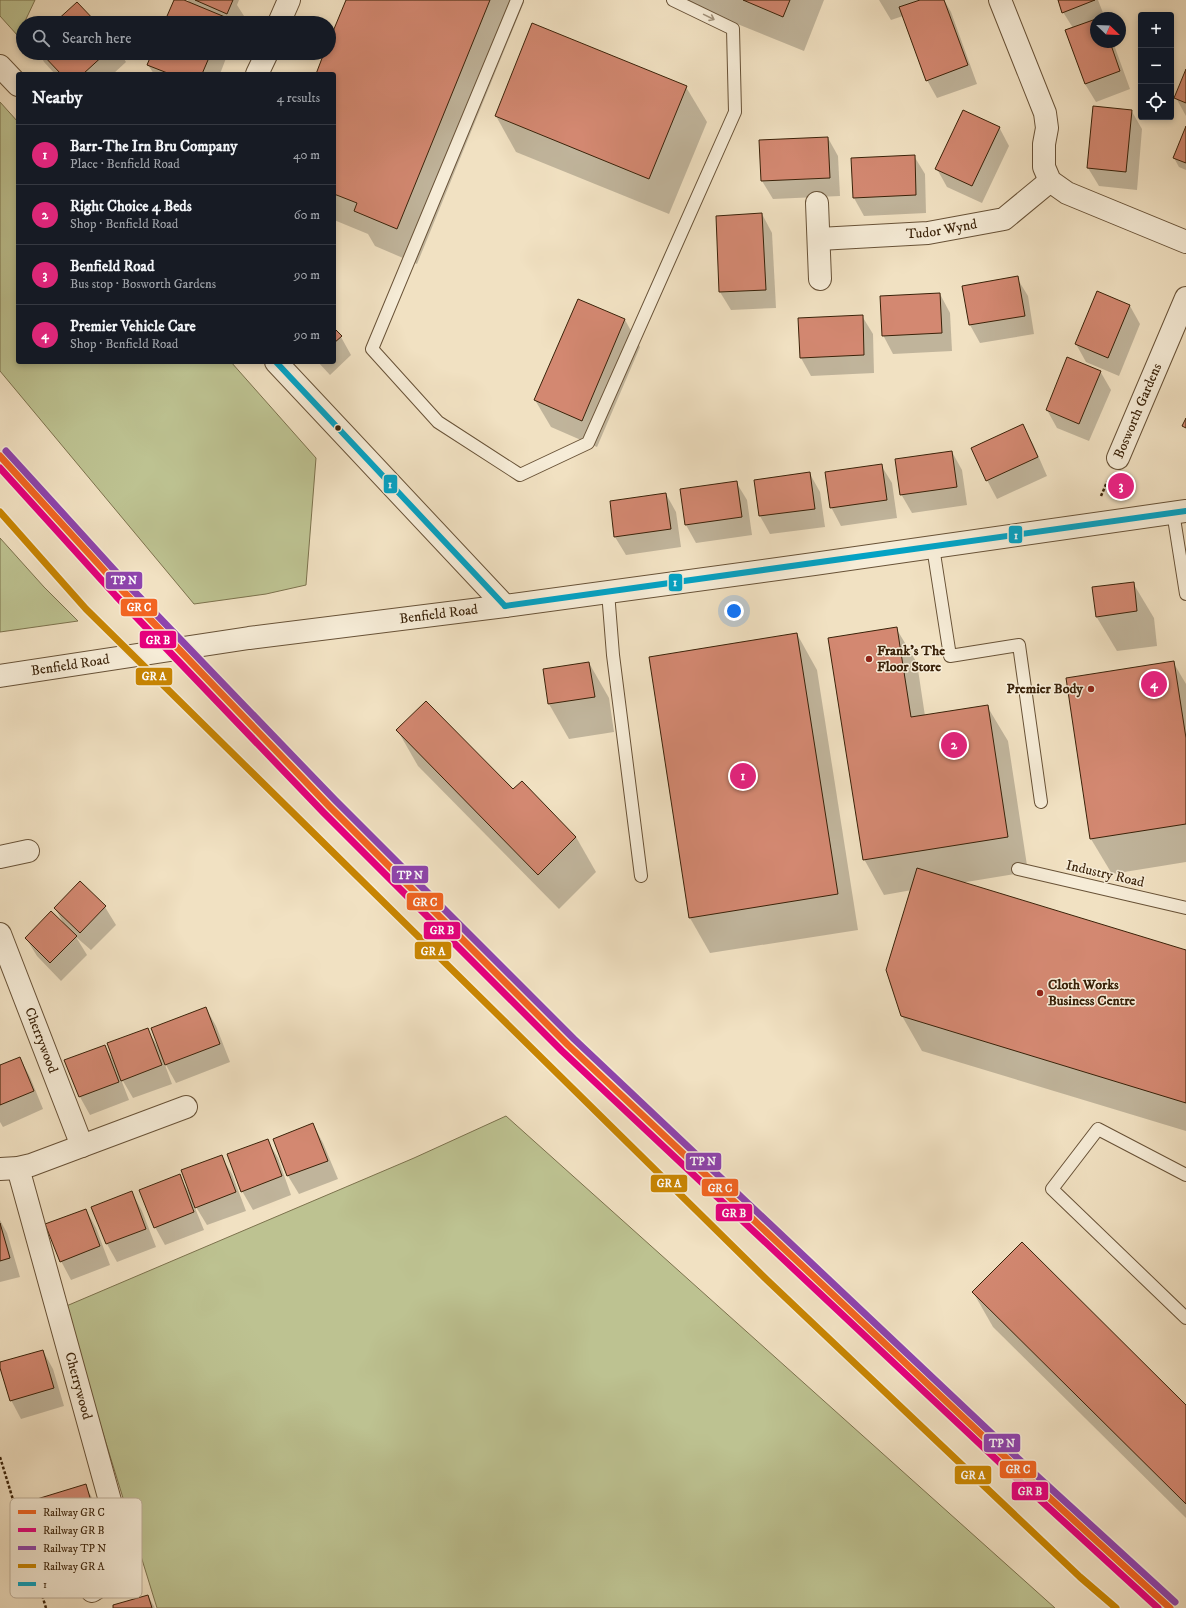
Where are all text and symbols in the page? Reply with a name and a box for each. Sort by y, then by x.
north arrow [1090,12,1126,48]
map controls [1138,12,1174,120]
button: + [1138,12,1174,48]
one-way arrow [702,14,714,21]
search box [16,16,336,60]
icon: search [30,27,52,49]
text: Search here [62,29,131,48]
button: − [1138,48,1174,84]
button: locate [1138,84,1174,120]
text: Nearby [32,87,82,109]
text: 4 results [277,90,320,106]
text: Barr-The Irn Bru Company [70,137,237,156]
text: 1 [43,147,47,163]
text: 40 m [293,147,320,163]
text: Place · Benfield Road [70,156,180,172]
text: Right Choice 4 Beds [70,197,192,216]
text: 2 [42,207,48,223]
text: 60 m [294,207,320,223]
street label: Tudor Wynd [905,215,979,243]
text: Shop · Benfield Road [70,216,178,232]
text: Benfield Road [70,257,154,276]
text: 3 [43,267,47,283]
text: 90 m [294,267,320,283]
text: Bus stop · Bosworth Gardens [70,276,216,292]
text: Premier Vehicle Care [70,317,196,336]
text: 4 [41,327,49,343]
text: 90 m [294,327,320,343]
text: Shop · Benfield Road [70,336,178,352]
street label: Bosworth Gardens [1110,360,1166,461]
unlabelled marker [333,423,343,433]
pin: 3 [1108,471,1134,501]
line badge: 1 [383,474,398,494]
text: 1 [388,478,392,492]
line badge: 1 [1008,525,1023,544]
text: 1 [1014,529,1018,543]
line badge: TP N [105,571,143,590]
line badge: 1 [668,573,683,592]
text: TP N [110,574,137,588]
text: 1 [673,576,677,590]
line badge: GR C [120,598,158,617]
street label: Benfield Road [398,600,479,628]
text: GR C [127,601,151,615]
your location [724,601,744,621]
line badge: GR B [139,630,177,649]
text: GR B [146,634,170,648]
place label: Frank's The Floor Store [877,642,945,676]
street label: Benfield Road [30,650,111,680]
marker: Frank's The Floor Store [864,654,874,664]
line badge: GR A [135,667,173,686]
pin: 4 [1141,669,1167,699]
text: GR A [142,670,167,684]
place label: Premier Body [1007,680,1083,698]
marker: Premier Body [1086,684,1096,694]
pin: 2 [941,730,967,760]
pin: 1 [730,761,756,791]
street label: Industry Road [1064,856,1146,892]
line badge: TP N [391,865,429,884]
text: TP N [396,869,423,883]
line badge: GR C [406,892,444,911]
text: GR C [413,896,437,910]
line badge: GR B [423,921,461,940]
text: GR B [430,924,454,938]
line badge: GR A [414,941,452,960]
text: GR A [421,945,446,959]
place label: Cloth Works Business Centre [1048,976,1135,1010]
marker: Cloth Works Business Centre [1035,988,1045,998]
street label: Cherrywood [20,1005,62,1076]
line badge: TP N [685,1152,722,1171]
text: TP N [689,1155,716,1169]
line badge: GR A [650,1174,688,1193]
text: GR A [657,1177,682,1191]
line badge: GR C [701,1178,739,1197]
text: GR C [708,1182,732,1196]
line badge: GR B [715,1203,753,1222]
text: GR B [722,1207,746,1221]
street label: Cherrywood [60,1350,96,1422]
line badge: TP N [983,1433,1021,1453]
text: TP N [988,1437,1015,1451]
line badge: GR C [999,1460,1037,1479]
text: GR C [1006,1463,1030,1477]
line badge: GR A [954,1465,992,1485]
text: GR A [961,1469,986,1483]
line badge: GR B [1011,1481,1049,1501]
text: GR B [1018,1485,1042,1499]
legend [10,1498,142,1598]
text: Railway GR C [43,1506,105,1520]
text: Railway GR B [43,1524,105,1538]
text: Railway TP N [43,1542,106,1556]
text: Railway GR A [43,1560,106,1574]
text: 1 [43,1578,47,1592]

